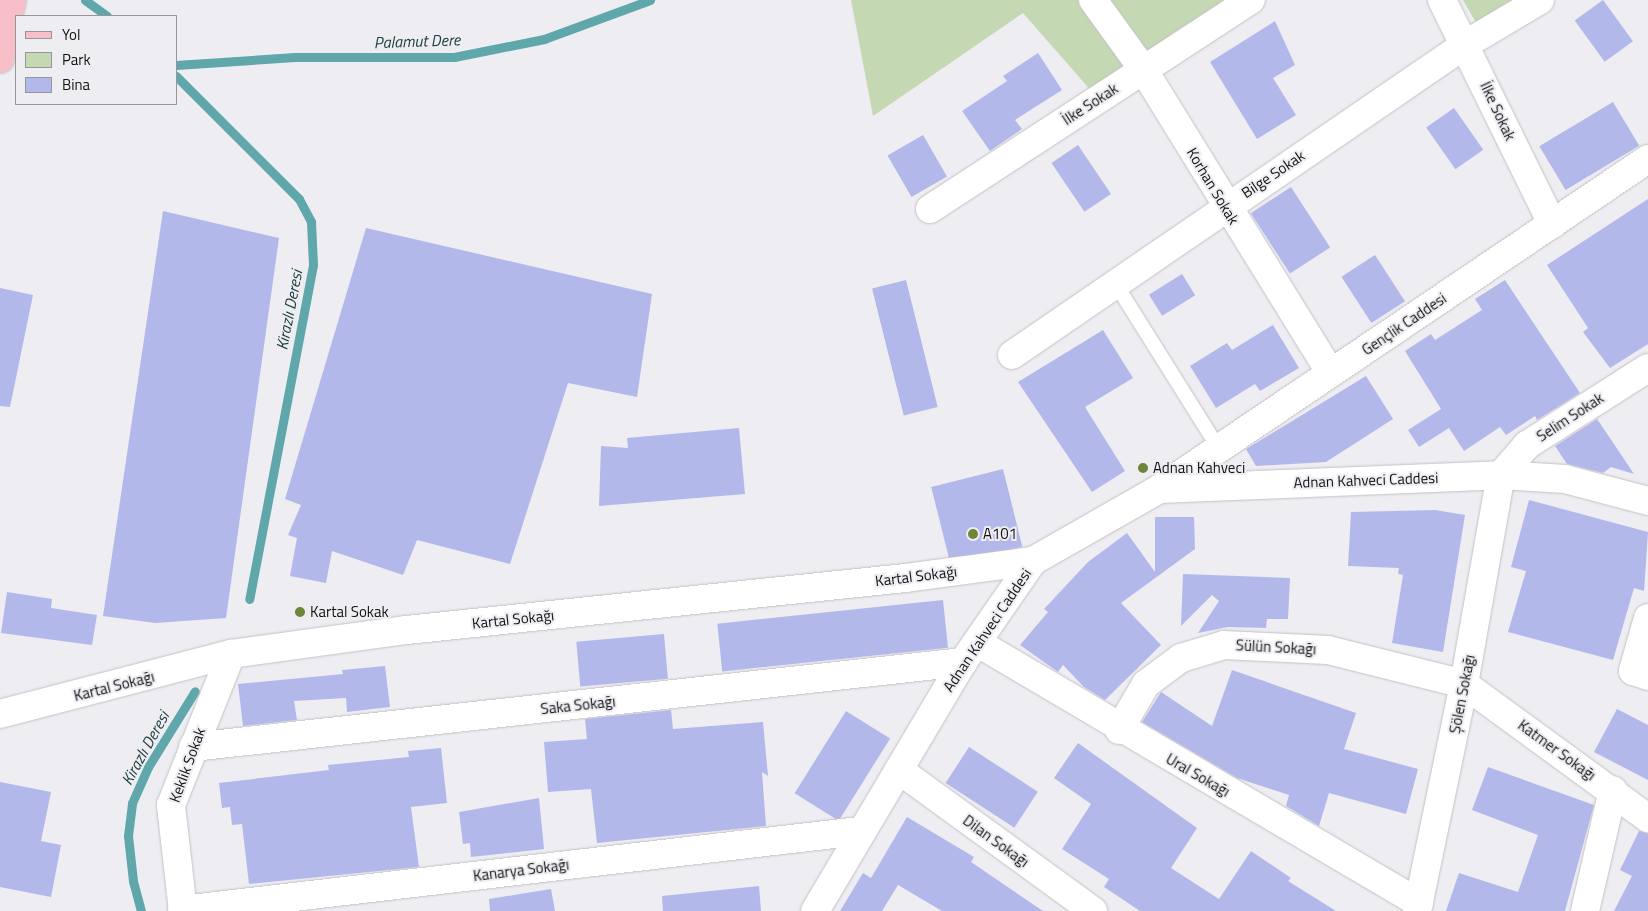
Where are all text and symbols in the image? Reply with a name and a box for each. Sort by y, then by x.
legend [15,15,178,105]
text: Yol [62,23,80,46]
water label: Palamut Dere [373,30,461,52]
text: Park [62,48,91,71]
text: Bina [62,73,90,96]
street label: İlke Sokak [1059,79,1121,129]
street label: İlke Sokak [1477,79,1519,143]
street label: Korhan Sokak [1183,144,1243,228]
street label: Bilge Sokak [1238,146,1308,202]
water label: Kirazlı Deresi [272,268,306,352]
street label: Gençlik Caddesi [1358,289,1450,359]
street label: Selim Sokak [1533,389,1607,445]
place label: Adnan Kahveci [1153,459,1245,477]
marker: Adnan Kahveci [1137,462,1149,474]
street label: Adnan Kahveci Caddesi [1293,468,1439,492]
place label: A101 [983,525,1017,543]
marker: A101 [967,528,979,540]
street label: Kartal Sokağı [874,562,958,590]
street label: Adnan Kahveci Caddesi [939,565,1035,695]
place label: Kartal Sokak [310,603,389,621]
marker: Kartal Sokak [294,606,306,618]
street label: Kartal Sokağı [471,606,555,632]
street label: Sülün Sokağı [1235,636,1317,658]
street label: Şölen Sokağı [1446,653,1478,735]
street label: Kartal Sokağı [72,667,156,705]
street label: Saka Sokağı [540,692,616,718]
water label: Kirazlı Deresi [117,708,173,788]
street label: Katmer Sokağı [1515,716,1599,784]
street label: Keklik Sokak [165,725,209,805]
street label: Ural Sokağı [1163,749,1233,801]
street label: Dilan Sokağı [960,811,1032,871]
street label: Kanarya Sokağı [472,855,570,885]

